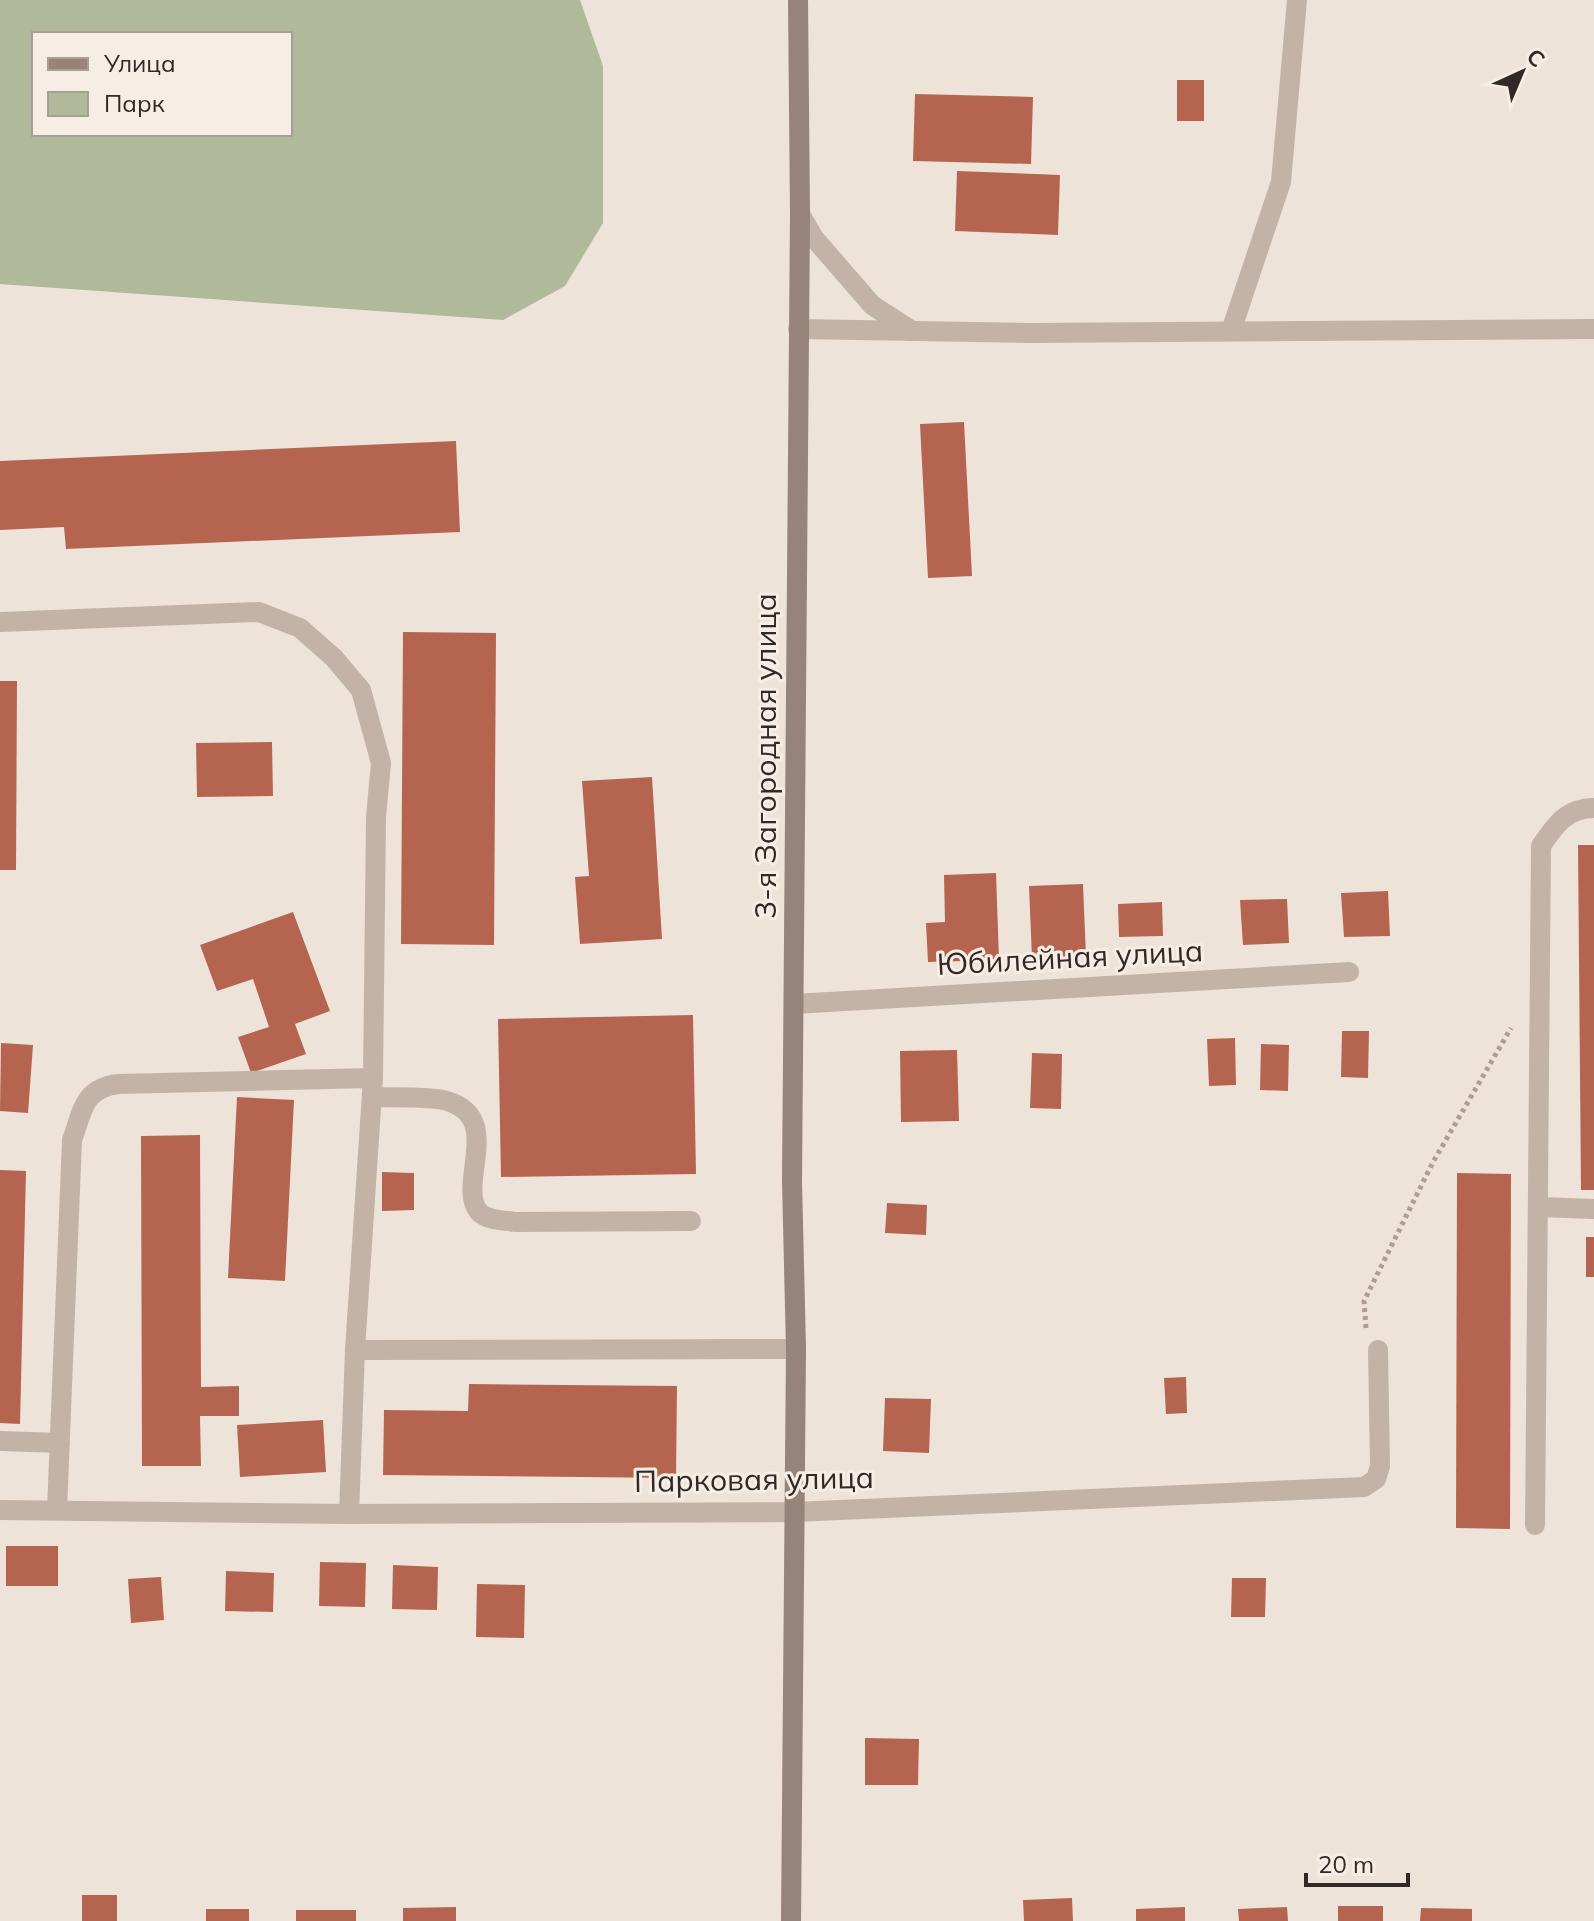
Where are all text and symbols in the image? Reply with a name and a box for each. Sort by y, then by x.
legend [32,32,292,136]
north arrow [1482,32,1562,112]
text: С [1521,42,1551,73]
text: Улица [103,48,176,78]
text: Парк [104,88,165,118]
street label: 3-я Загородная улица [746,593,784,919]
street label: Юбилейная улица [936,931,1204,983]
street label: Парковая улица [634,1458,874,1500]
scale bar [1306,1837,1408,1887]
text: 20 m [1318,1849,1374,1879]

